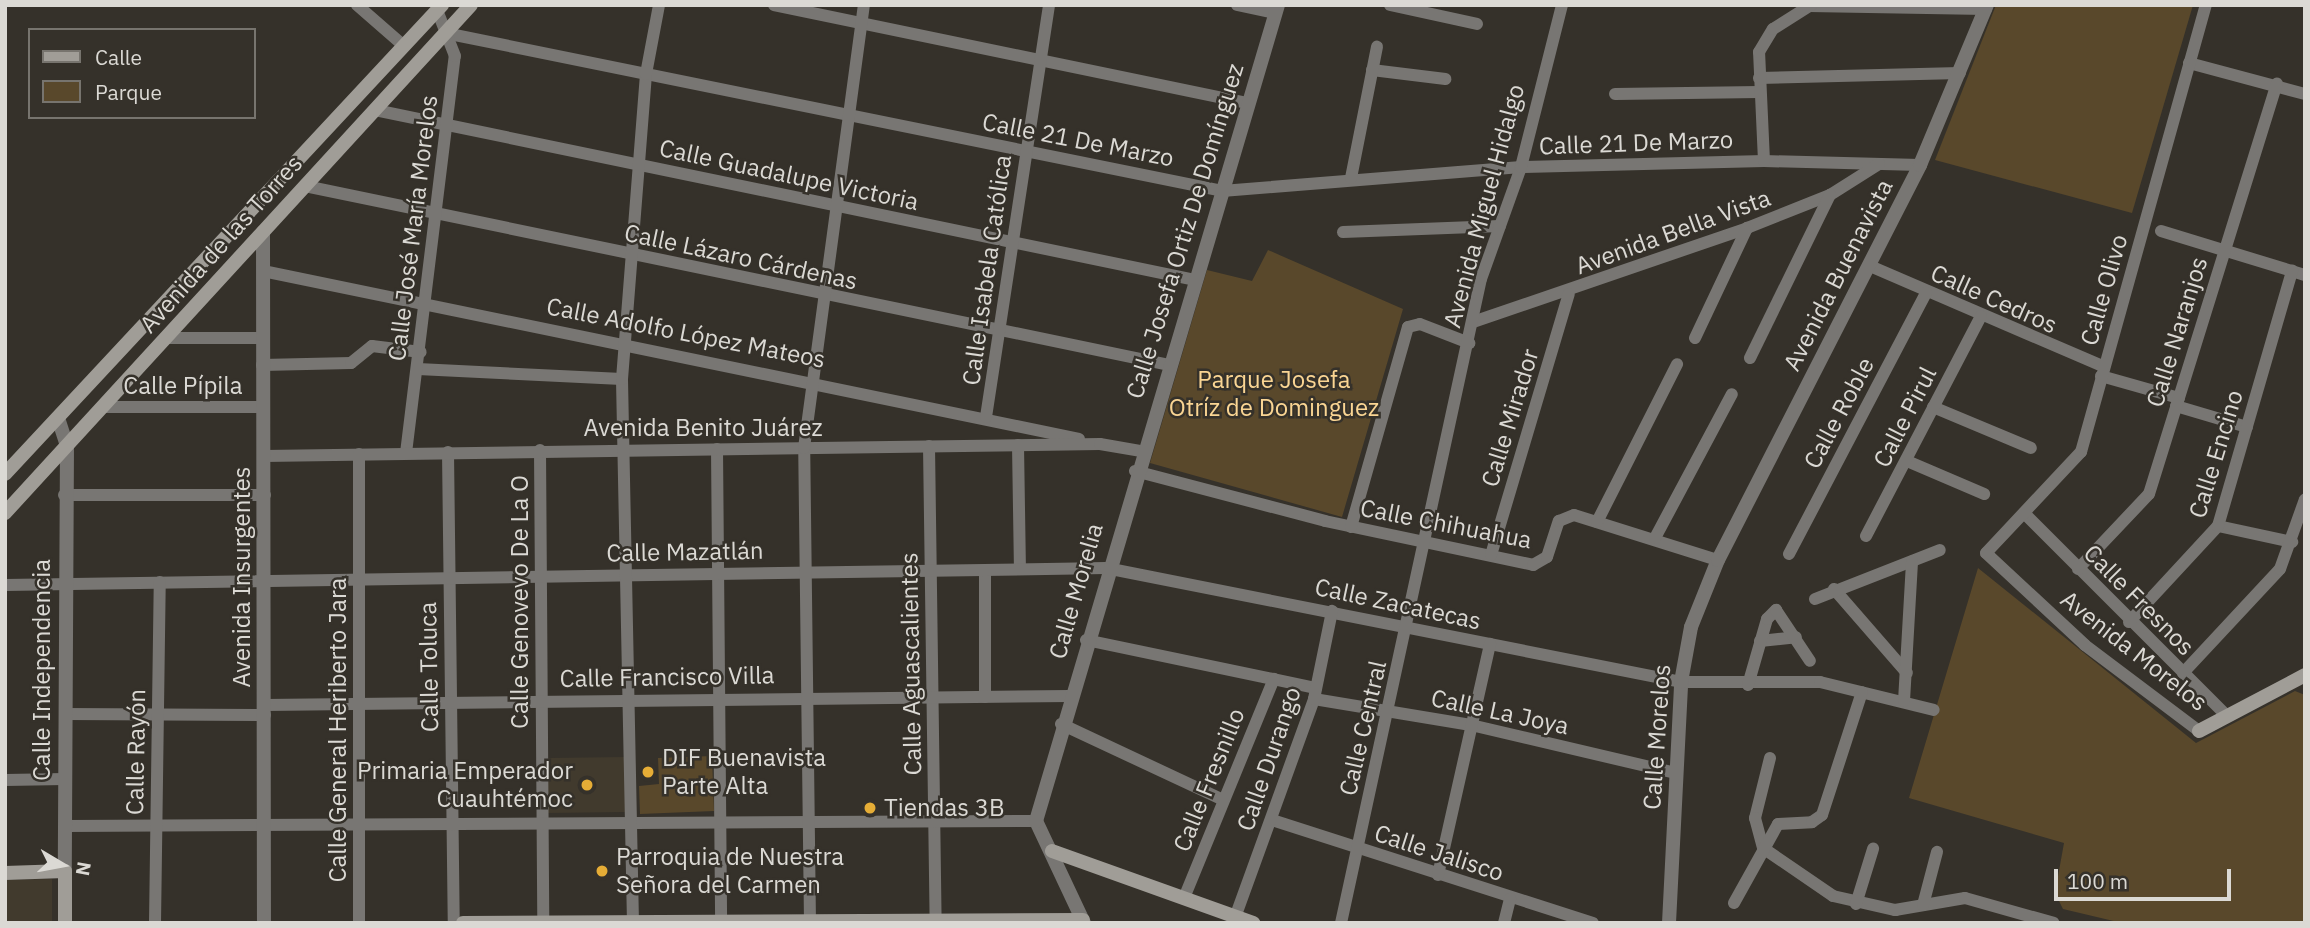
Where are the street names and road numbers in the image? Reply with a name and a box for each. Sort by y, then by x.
street label: Calle Josefa Ortiz De Domínguez [1120,60,1250,402]
street label: Avenida Miguel Hidalgo [1438,81,1530,331]
street label: Calle José María Morelos [382,93,444,363]
street label: Calle 21 De Marzo [980,107,1176,173]
street label: Calle 21 De Marzo [1538,125,1734,161]
street label: Calle Guadalupe Victoria [657,133,921,217]
street label: Avenida de las Torres [134,149,308,339]
street label: Calle Isabela Católica [957,153,1017,387]
street label: Avenida Buenavista [1777,174,1899,376]
street label: Avenida Bella Vista [1572,183,1774,281]
street label: Calle Lázaro Cárdenas [622,218,860,296]
street label: Calle Olivo [2074,231,2134,349]
street label: Calle Naranjos [2140,253,2214,411]
street label: Calle Cedros [1926,258,2062,340]
street label: Calle Adolfo López Mateos [544,292,828,374]
street label: Calle Mirador [1475,346,1545,490]
street label: Calle Roble [1798,353,1880,473]
street label: Calle Pirul [1867,362,1943,472]
street label: Calle Pípila [123,372,243,400]
street label: Calle Encino [2183,387,2249,521]
street label: Avenida Benito Juárez [583,414,823,442]
street label: Avenida Insurgentes [228,466,256,688]
street label: Calle Genovevo De La O [506,475,534,729]
street label: Calle Chihuahua [1358,493,1534,555]
street label: Calle Morelia [1043,520,1109,662]
street label: Calle Mazatlán [606,536,764,568]
street label: Calle Fresnos [2078,539,2200,661]
street label: Calle Aguascalientes [895,552,927,776]
street label: Calle Independencia [28,559,56,781]
street label: Calle Zacatecas [1312,572,1484,636]
street label: Calle General Heriberto Jara [324,578,352,882]
street label: Avenida Morelos [2055,585,2213,717]
street label: Calle Toluca [413,602,445,732]
street label: Calle Central [1333,658,1393,798]
street label: Calle Francisco Villa [559,661,775,693]
street label: Calle Morelos [1638,663,1676,811]
street label: Calle Durango [1231,683,1307,835]
street label: Calle La Joya [1429,683,1571,741]
street label: Calle Rayón [121,689,151,815]
street label: Calle Fresnillo [1167,704,1251,856]
street label: Calle Jalisco [1371,819,1507,887]

